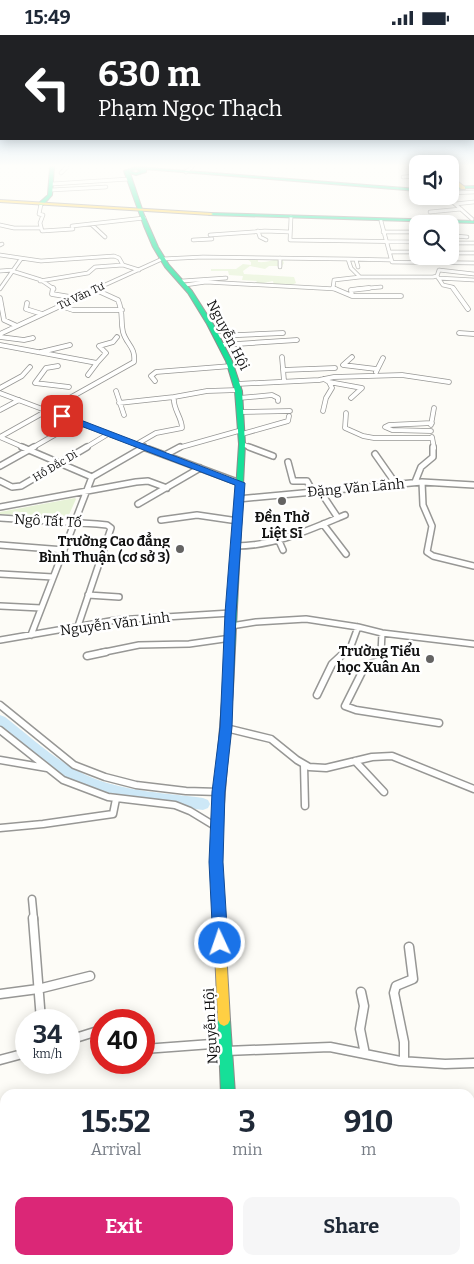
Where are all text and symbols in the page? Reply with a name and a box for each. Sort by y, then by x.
text: 15:49 [25,6,71,29]
text: 630 m [98,53,201,95]
icon: left [15,55,80,120]
text: Phạm Ngọc Thạch [98,95,282,122]
map controls [409,155,459,265]
button: sound [409,155,459,205]
button: search [409,215,459,265]
street label: Từ Văn Tư [55,279,107,313]
street label: Nguyễn Hội [203,297,253,373]
pin [41,395,83,437]
icon: arrive [48,402,76,430]
street label: Hồ Đắc Di [30,446,80,484]
street label: Đặng Văn Lãnh [307,475,406,501]
marker: Đền Thờ Liệt Sĩ [276,495,288,507]
place label: Đền Thờ Liệt Sĩ [255,508,309,542]
street label: Ngô Tất Tố [14,510,82,531]
place label: Trường Cao đẳng Bình Thuận (cơ sở 3) [39,532,170,566]
marker: Trường Cao đẳng Bình Thuận (cơ sở 3) [174,543,186,555]
street label: Nguyễn Văn Linh [59,609,171,639]
place label: Trường Tiểu học Xuân An [337,642,420,676]
marker: Trường Tiểu học Xuân An [424,653,436,665]
position arrow [193,916,245,968]
street label: Nguyễn Hội [201,987,221,1065]
speed limit sign: 40 [90,1009,155,1074]
text: 34 [33,1020,62,1050]
text: km/h [33,1047,62,1061]
text: 15:52 [81,1104,151,1140]
text: 3 [239,1104,256,1140]
text: 910 [344,1104,394,1140]
text: Arrival [91,1140,141,1159]
text: min [232,1140,262,1159]
text: m [361,1140,376,1159]
button: Exit [15,1197,233,1255]
button: Share [243,1197,460,1255]

